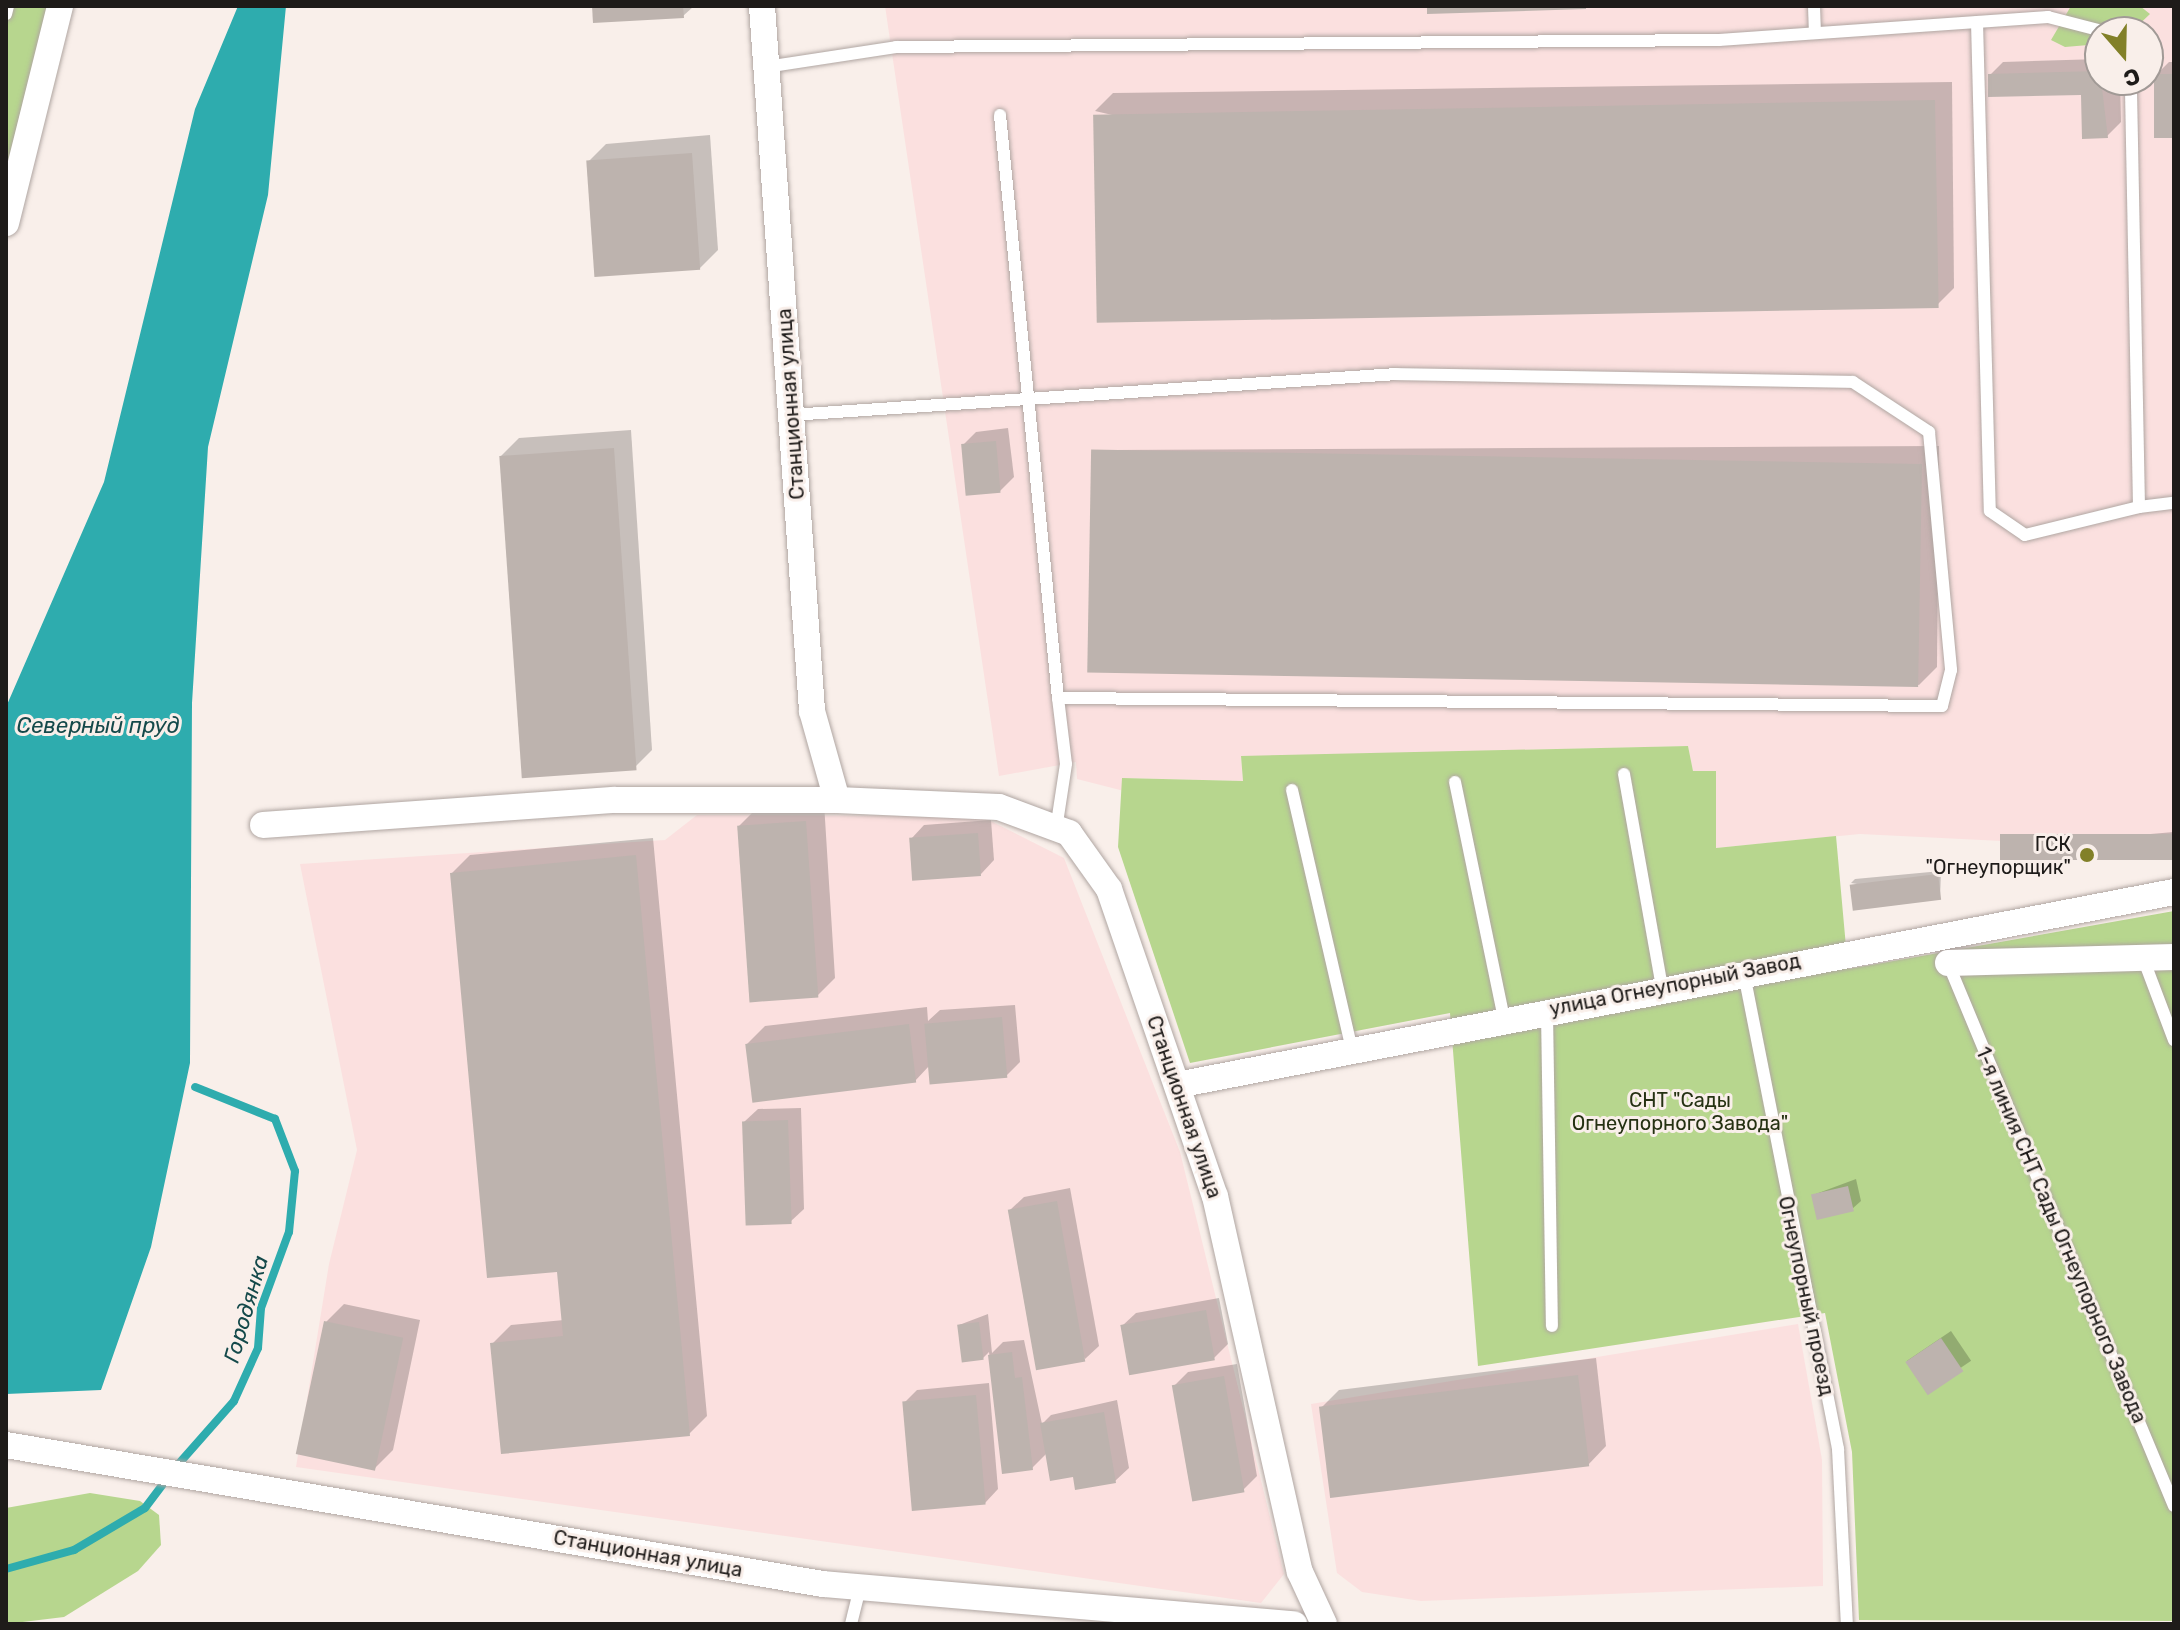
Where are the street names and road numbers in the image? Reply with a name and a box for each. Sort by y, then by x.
street label: Станционная улица [772,308,810,500]
street label: улица Огнеупорный Завод [1547,949,1803,1021]
street label: Станционная улица [1141,1013,1227,1201]
street label: 1-я линия СНТ Сады Огнеупорного Завода [1971,1043,2151,1427]
street label: Огнеупорный проезд [1773,1194,1839,1398]
street label: Станционная улица [552,1526,744,1582]

